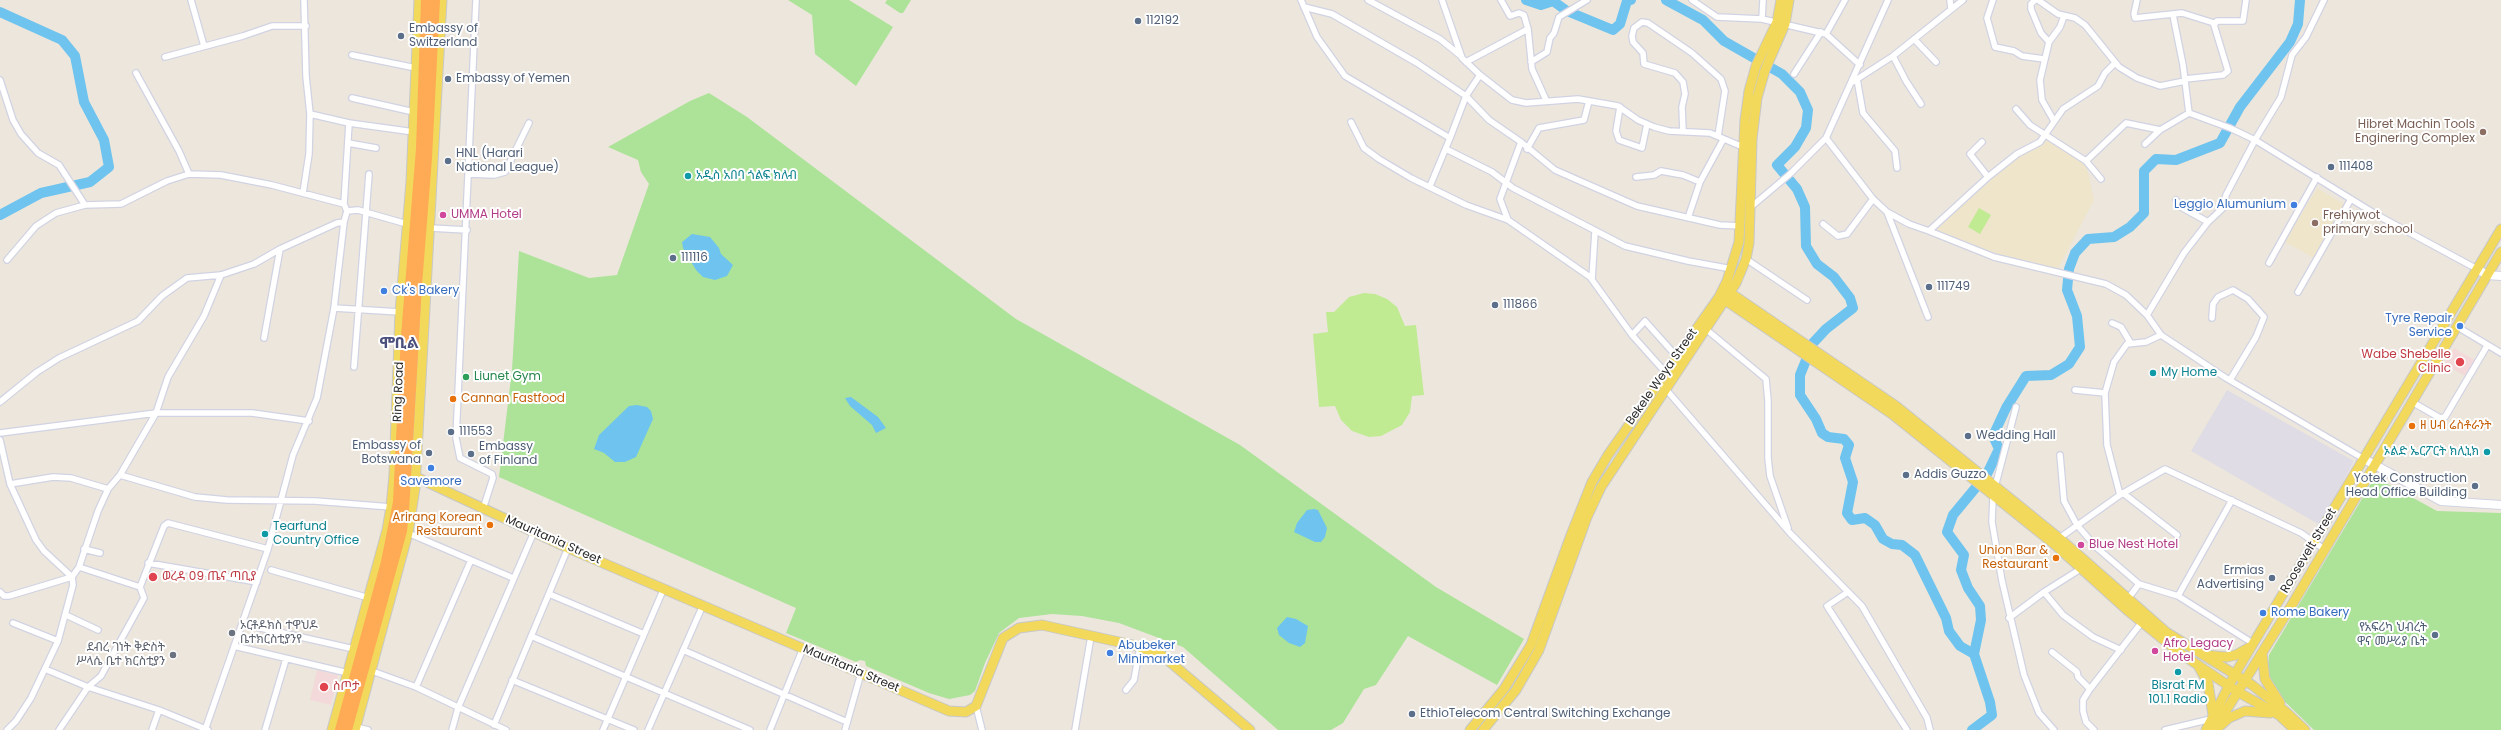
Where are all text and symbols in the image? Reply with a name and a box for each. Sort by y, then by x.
place label: 112192 [1146,14,1179,28]
marker: 112192 [1133,16,1143,26]
place label: Embassy of Switzerland [409,22,478,50]
marker: Embassy of Switzerland [396,31,406,41]
place label: Embassy of Yemen [456,72,570,86]
marker: Embassy of Yemen [443,74,453,84]
place label: Hibret Machin Tools Enginering Complex [2355,118,2475,146]
marker: Hibret Machin Tools Enginering Complex [2478,127,2488,137]
place label: HNL (Harari National League) [456,147,559,175]
marker: HNL (Harari National League) [443,156,453,166]
place label: 111408 [2339,160,2373,174]
marker: 111408 [2326,162,2336,172]
place label: አዲስ አበባ ጎልፍ ክለብ [696,169,797,183]
marker: አዲስ አበባ ጎልፍ ክለብ [683,171,693,181]
place label: Leggio Alumunium [2174,198,2286,212]
marker: Leggio Alumunium [2289,200,2299,210]
place label: UMMA Hotel [451,208,522,222]
place label: Frehiywot primary school [2323,209,2413,237]
marker: UMMA Hotel [438,210,448,220]
marker: Frehiywot primary school [2310,218,2320,228]
place label: 111116 [681,251,708,265]
marker: 111116 [668,253,678,263]
place label: 111749 [1937,280,1970,294]
marker: 111749 [1924,282,1934,292]
place label: Ck's Bakery [392,284,459,298]
marker: Ck's Bakery [379,286,389,296]
place label: 111866 [1503,298,1537,312]
marker: 111866 [1490,300,1500,310]
place label: Tyre Repair Service [2385,312,2452,340]
marker: Tyre Repair Service [2455,321,2465,331]
street label: Bekele Weya Street [1623,326,1701,428]
district label: ሞቢል [379,334,419,354]
place label: Wabe Shebelle Clinic [2361,348,2451,376]
marker: Wabe Shebelle Clinic [2454,356,2466,368]
street label: Ring Road [391,362,407,422]
place label: My Home [2161,366,2217,380]
marker: My Home [2148,368,2158,378]
place label: Liunet Gym [474,370,541,384]
marker: Liunet Gym [461,372,471,382]
place label: Cannan Fastfood [461,392,565,406]
marker: Cannan Fastfood [448,394,458,404]
place label: ዘ ሀብ ሬስቶራንት [2420,419,2492,433]
marker: ዘ ሀብ ሬስቶራንት [2407,421,2417,431]
place label: 111553 [459,425,493,439]
marker: 111553 [446,427,456,437]
place label: Wedding Hall [1976,429,2056,443]
marker: Wedding Hall [1963,431,1973,441]
place label: Embassy of Botswana [352,439,421,467]
place label: Embassy of Finland [479,440,537,468]
place label: ኦልድ ኤርፖርት ክሊኒክ [2384,445,2479,459]
marker: ኦልድ ኤርፖርት ክሊኒክ [2482,447,2492,457]
marker: Embassy of Botswana [424,448,434,458]
marker: Embassy of Finland [466,449,476,459]
marker: Savemore [426,463,436,473]
place label: Addis Guzzo [1914,468,1986,482]
marker: Addis Guzzo [1901,470,1911,480]
place label: Yotek Construction Head Office Building [2346,472,2467,500]
place label: Savemore [400,475,462,489]
marker: Yotek Construction Head Office Building [2470,481,2480,491]
street label: Roosevelt Street [2278,506,2340,596]
place label: Arirang Korean Restaurant [392,511,482,539]
street label: Mauritania Street [503,512,603,568]
place label: Tearfund Country Office [273,520,359,548]
marker: Arirang Korean Restaurant [485,520,495,530]
marker: Tearfund Country Office [260,529,270,539]
place label: Blue Nest Hotel [2089,538,2178,552]
marker: Blue Nest Hotel [2076,540,2086,550]
place label: Union Bar & Restaurant [1979,544,2048,572]
marker: Union Bar & Restaurant [2051,553,2061,563]
place label: Ermias Advertising [2197,564,2264,592]
place label: ወረዳ 09 ጤና ጣቢያ [162,570,256,584]
marker: ወረዳ 09 ጤና ጣቢያ [147,571,159,583]
marker: Ermias Advertising [2267,573,2277,583]
place label: Rome Bakery [2271,606,2349,620]
marker: Rome Bakery [2258,608,2268,618]
place label: ኦርቶዶክስ ተዋህዶ ቤተክርስቲያንየ [240,619,318,647]
place label: የአፍሪካ ህብረት ዋና መሥሪያ ቤት [2357,621,2427,649]
marker: ኦርቶዶክስ ተዋህዶ ቤተክርስቲያንየ [227,628,237,638]
marker: የአፍሪካ ህብረት ዋና መሥሪያ ቤት [2430,630,2440,640]
place label: Afro Legacy Hotel [2163,637,2233,665]
place label: Abubeker Minimarket [1118,639,1185,667]
place label: ደብረ ገነት ቅድስት ሥላሴ ቤተ ክርስቲያን [76,641,165,669]
street label: Mauritania Street [801,642,901,696]
marker: Afro Legacy Hotel [2150,646,2160,656]
marker: Abubeker Minimarket [1105,648,1115,658]
marker: ደብረ ገነት ቅድስት ሥላሴ ቤተ ክርስቲያን [168,650,178,660]
marker: Bisrat FM 101.1 Radio [2173,667,2183,677]
place label: Bisrat FM 101.1 Radio [2149,679,2207,707]
place label: ስጦታ [333,680,359,694]
marker: ስጦታ [318,681,330,693]
place label: EthioTelecom Central Switching Exchange [1420,707,1671,721]
marker: EthioTelecom Central Switching Exchange [1407,709,1417,719]

